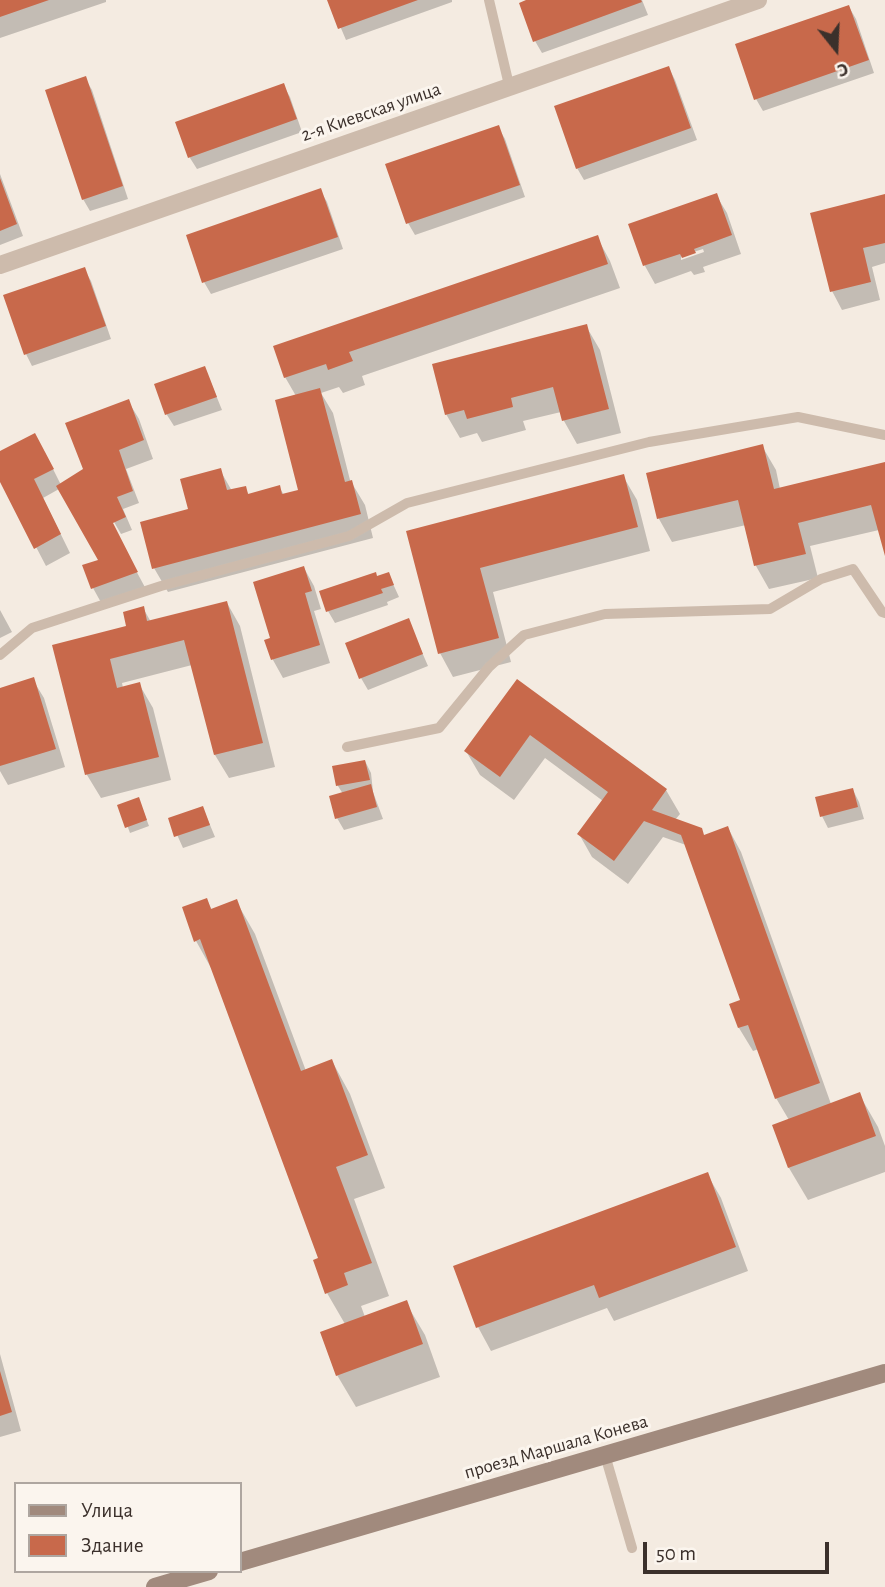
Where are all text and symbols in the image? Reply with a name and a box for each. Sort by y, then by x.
north arrow [801,14,871,84]
text: С [835,59,851,80]
street label: 2-я Киевская улица [298,77,444,147]
street label: проезд Маршала Конева [461,1410,651,1484]
legend [14,1482,242,1573]
text: Улица [81,1500,133,1521]
scale bar [647,1528,832,1572]
text: Здание [81,1535,144,1556]
text: 50 m [656,1543,696,1564]

